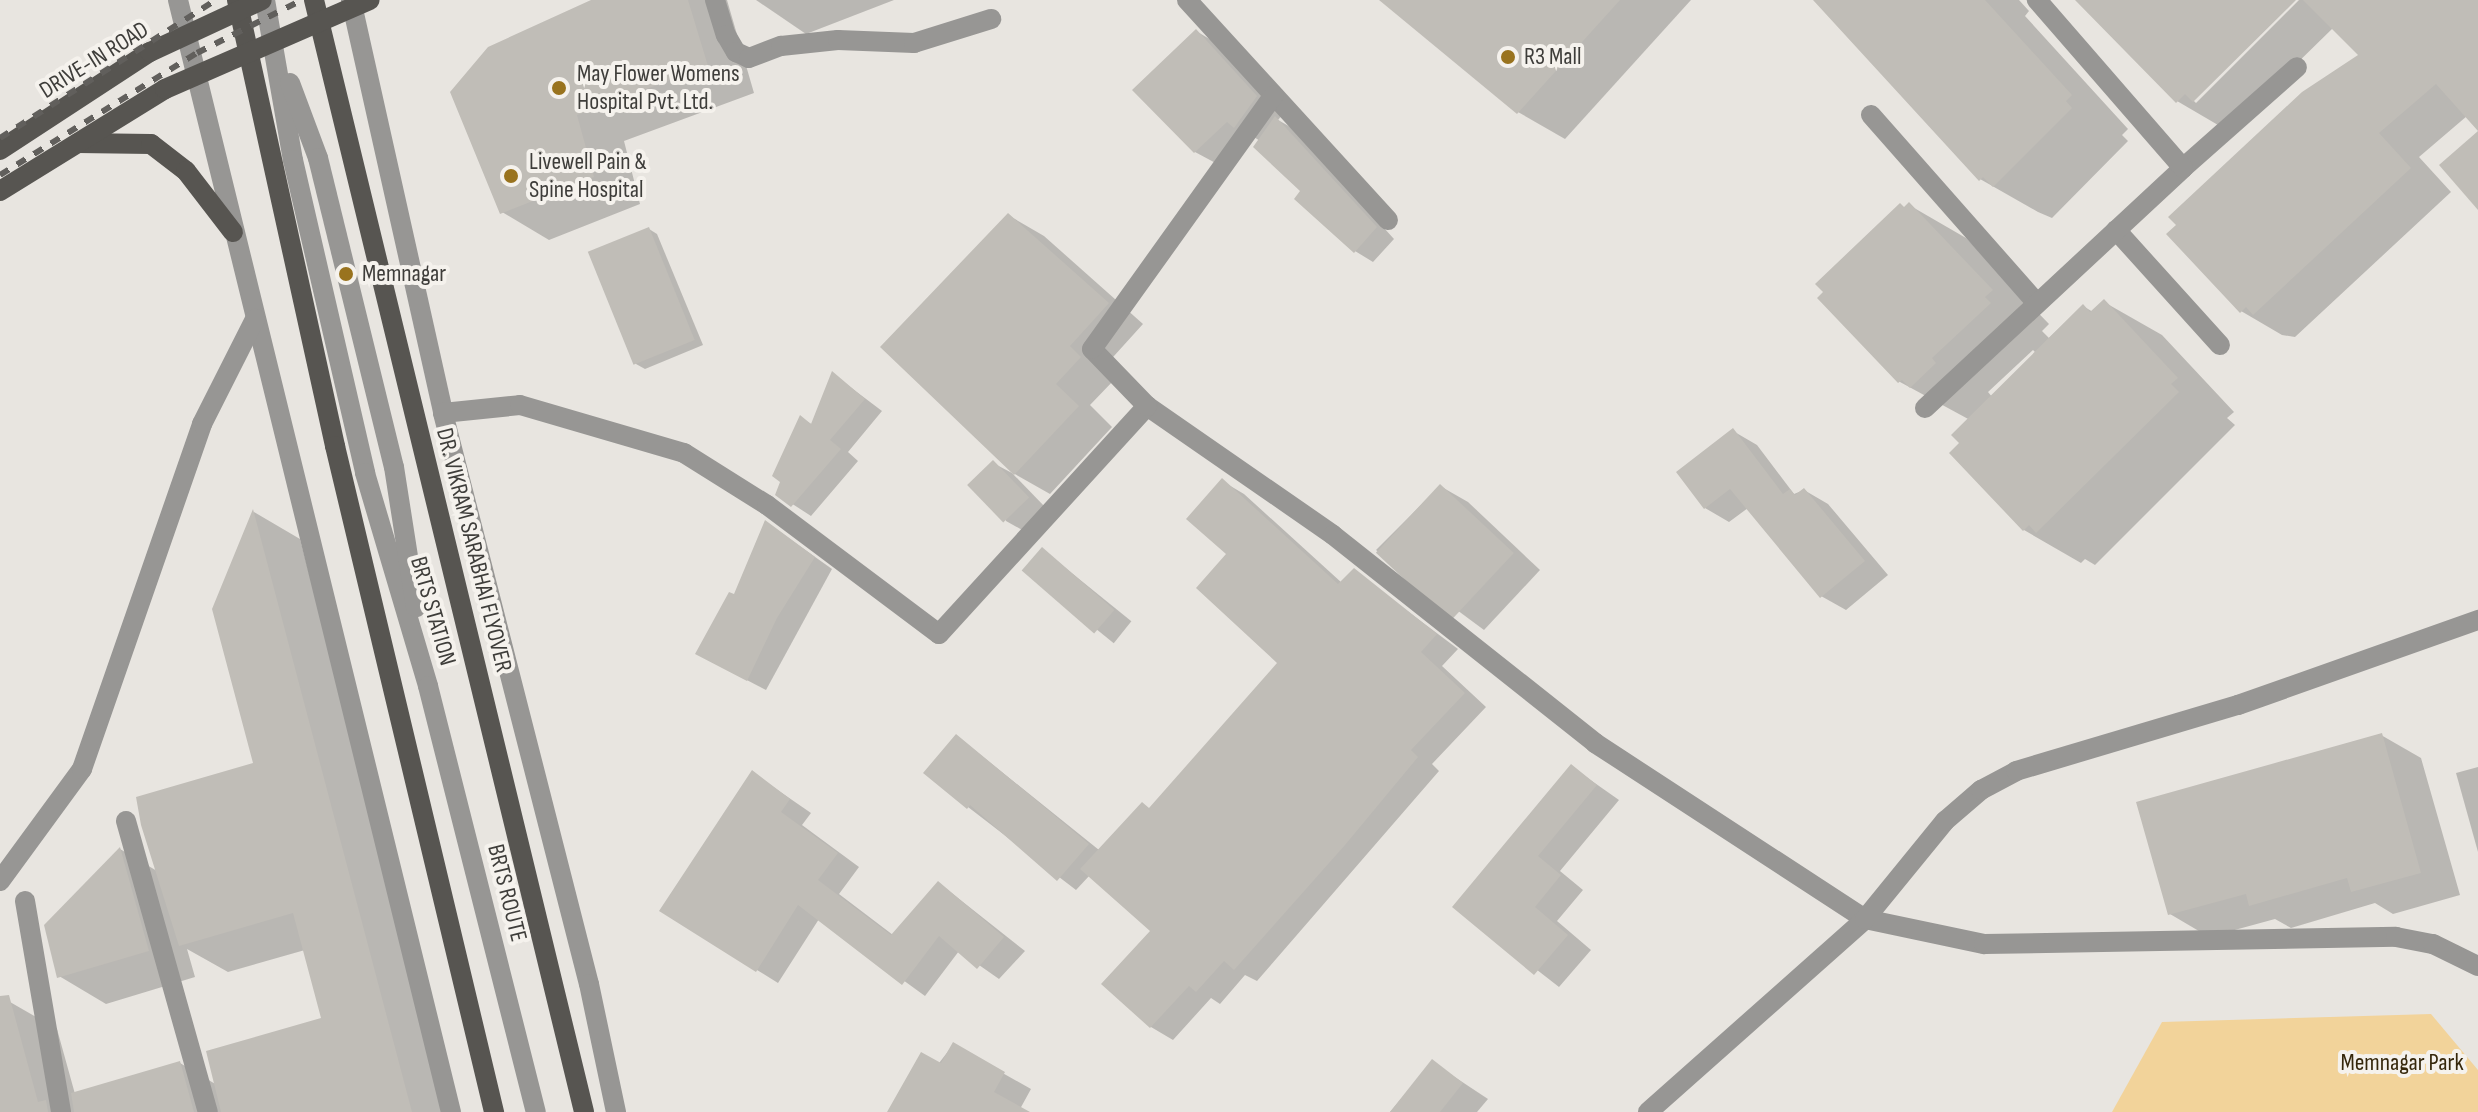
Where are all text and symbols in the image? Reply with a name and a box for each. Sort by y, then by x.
street label: DRIVE-IN ROAD [34,15,154,105]
place label: R3 Mall [1524,43,1581,71]
marker: R3 Mall [1499,48,1517,66]
place label: May Flower Womens Hospital Pvt. Ltd. [577,60,740,116]
marker: May Flower Womens Hospital Pvt. Ltd. [548,77,570,99]
place label: Livewell Pain & Spine Hospital [529,148,647,204]
marker: Livewell Pain & Spine Hospital [500,165,522,187]
place label: Memnagar [362,260,446,288]
marker: Memnagar [337,265,355,283]
street label: DR. VIKRAM SARABHAI FLYOVER [430,425,518,675]
street label: BRTS STATION [404,553,462,669]
street label: BRTS ROUTE [481,841,533,945]
park label: Memnagar Park [2340,1049,2464,1077]

